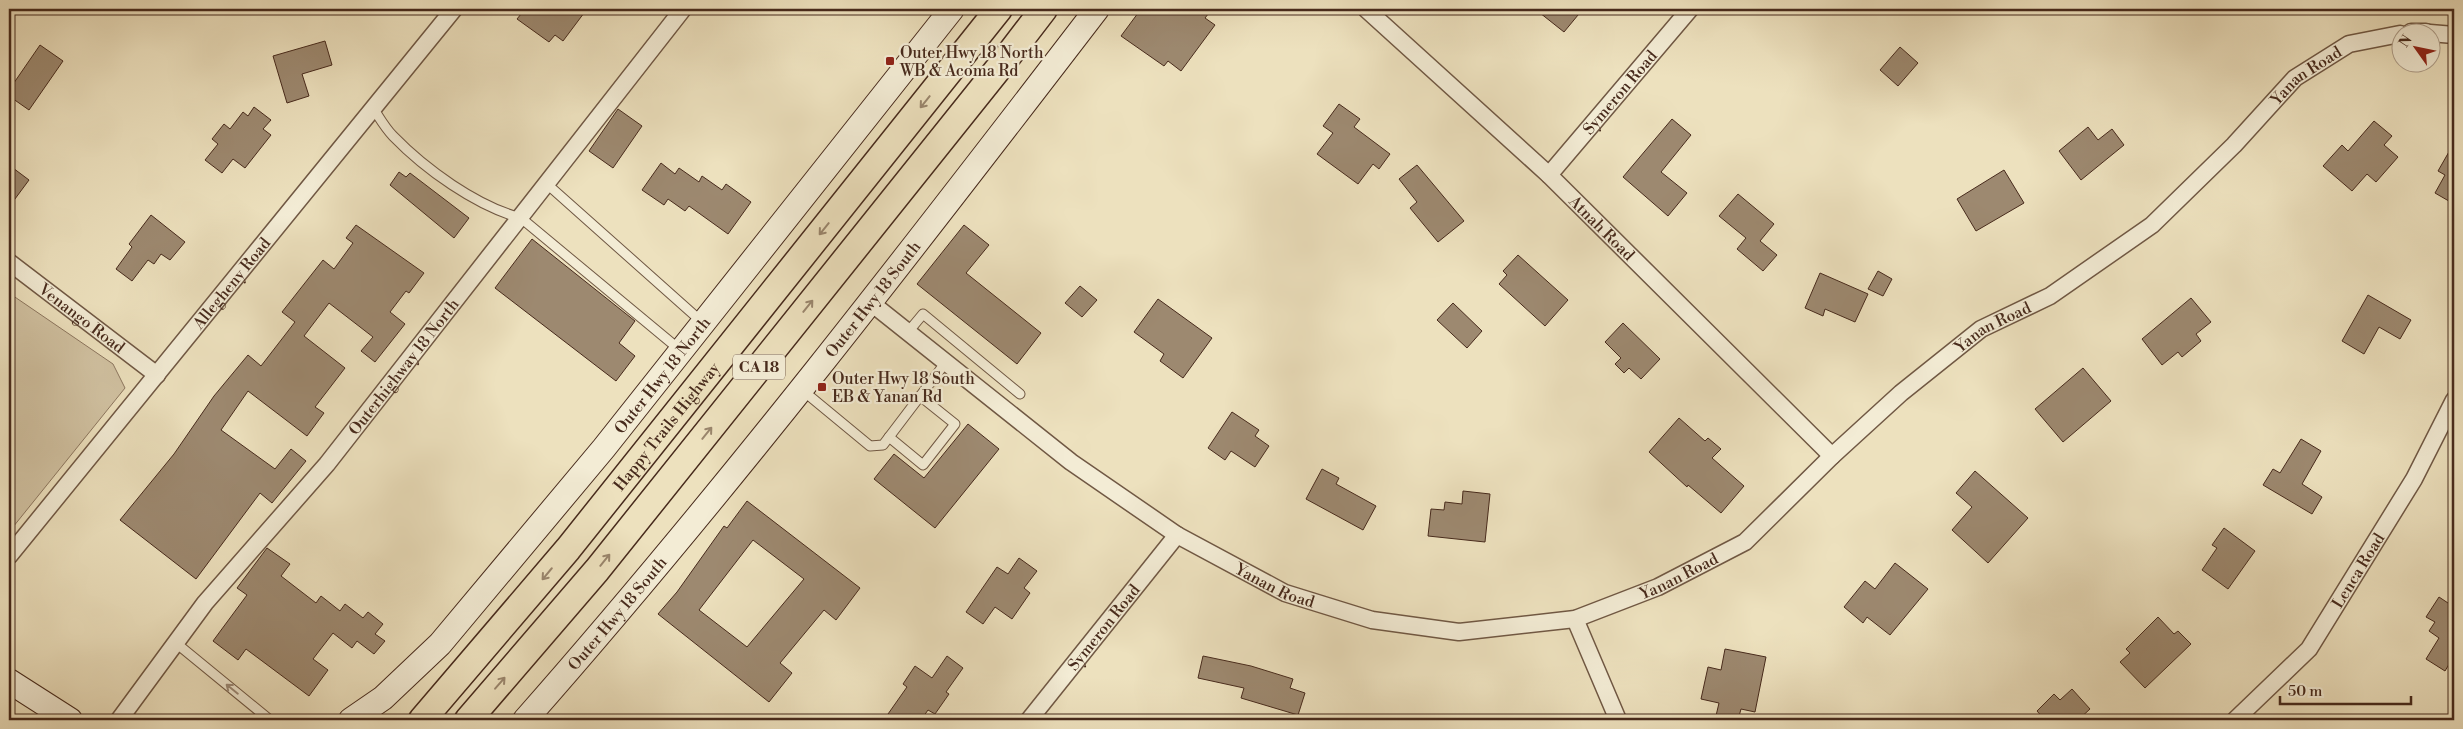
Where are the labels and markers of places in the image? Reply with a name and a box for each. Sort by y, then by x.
place label: Outer Hwy 18 North WB & Acoma Rd [899,43,1044,81]
marker: Outer Hwy 18 North WB & Acoma Rd [884,55,896,67]
place label: Outer Hwy 18 South EB & Yanan Rd [832,369,975,407]
marker: Outer Hwy 18 South EB & Yanan Rd [816,381,828,393]

